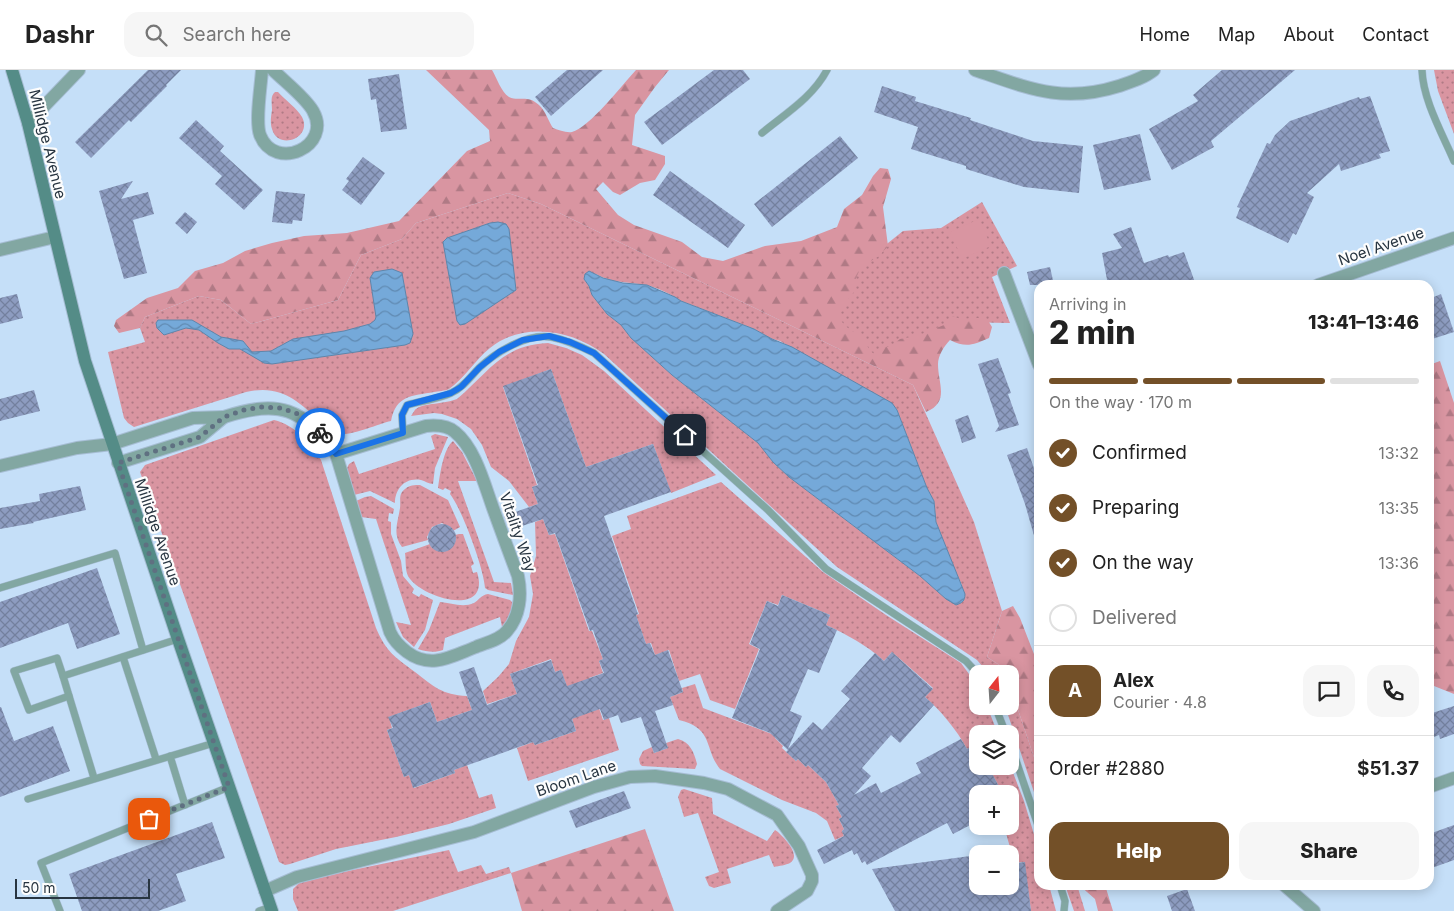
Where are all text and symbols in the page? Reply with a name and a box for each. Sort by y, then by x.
search box [124,12,474,57]
text: Dashr [25,20,94,49]
icon: search [142,21,170,49]
text: Search here [182,23,291,46]
text: Home [1140,24,1190,45]
text: Map [1218,24,1255,45]
text: About [1283,24,1334,45]
text: Contact [1362,24,1429,45]
street label: Millidge Avenue [25,87,71,201]
street label: Noel Avenue [1336,222,1426,270]
text: Arriving in [1049,294,1126,314]
text: 13:41–13:46 [1308,311,1419,334]
text: 2 min [1049,313,1135,352]
text: On the way · 170 m [1049,392,1192,412]
courier [295,408,345,458]
pin [664,414,706,456]
icon: bike [306,419,334,447]
icon: home [671,421,699,449]
icon: check [1049,439,1077,467]
text: Confirmed [1092,441,1187,464]
text: 13:32 [1378,443,1419,463]
street label: Millidge Avenue [131,476,185,588]
street label: Vitality Way [495,490,541,575]
icon: check [1049,494,1077,522]
text: Preparing [1092,496,1179,519]
text: 13:35 [1378,498,1419,518]
icon: check [1049,549,1077,577]
text: On the way [1092,551,1194,574]
text: 13:36 [1378,553,1419,573]
text: Delivered [1092,606,1177,629]
north arrow [969,665,1019,715]
map controls [969,665,1019,895]
button: chat [1303,665,1355,717]
button: phone [1367,665,1419,717]
text: Alex [1113,669,1154,692]
text: A [1068,679,1082,702]
text: Courier · 4.8 [1113,692,1207,712]
button: layers [969,725,1019,775]
street label: Bloom Lane [534,755,618,801]
text: Order #2880 [1049,757,1165,780]
text: $51.37 [1357,757,1419,780]
button: + [969,785,1019,835]
pin [128,798,170,840]
icon: bag [135,805,163,833]
button: Help [1049,822,1229,880]
button: Share [1239,822,1419,880]
button: − [969,845,1019,895]
scale bar [15,876,150,899]
text: 50 m [22,879,56,896]

